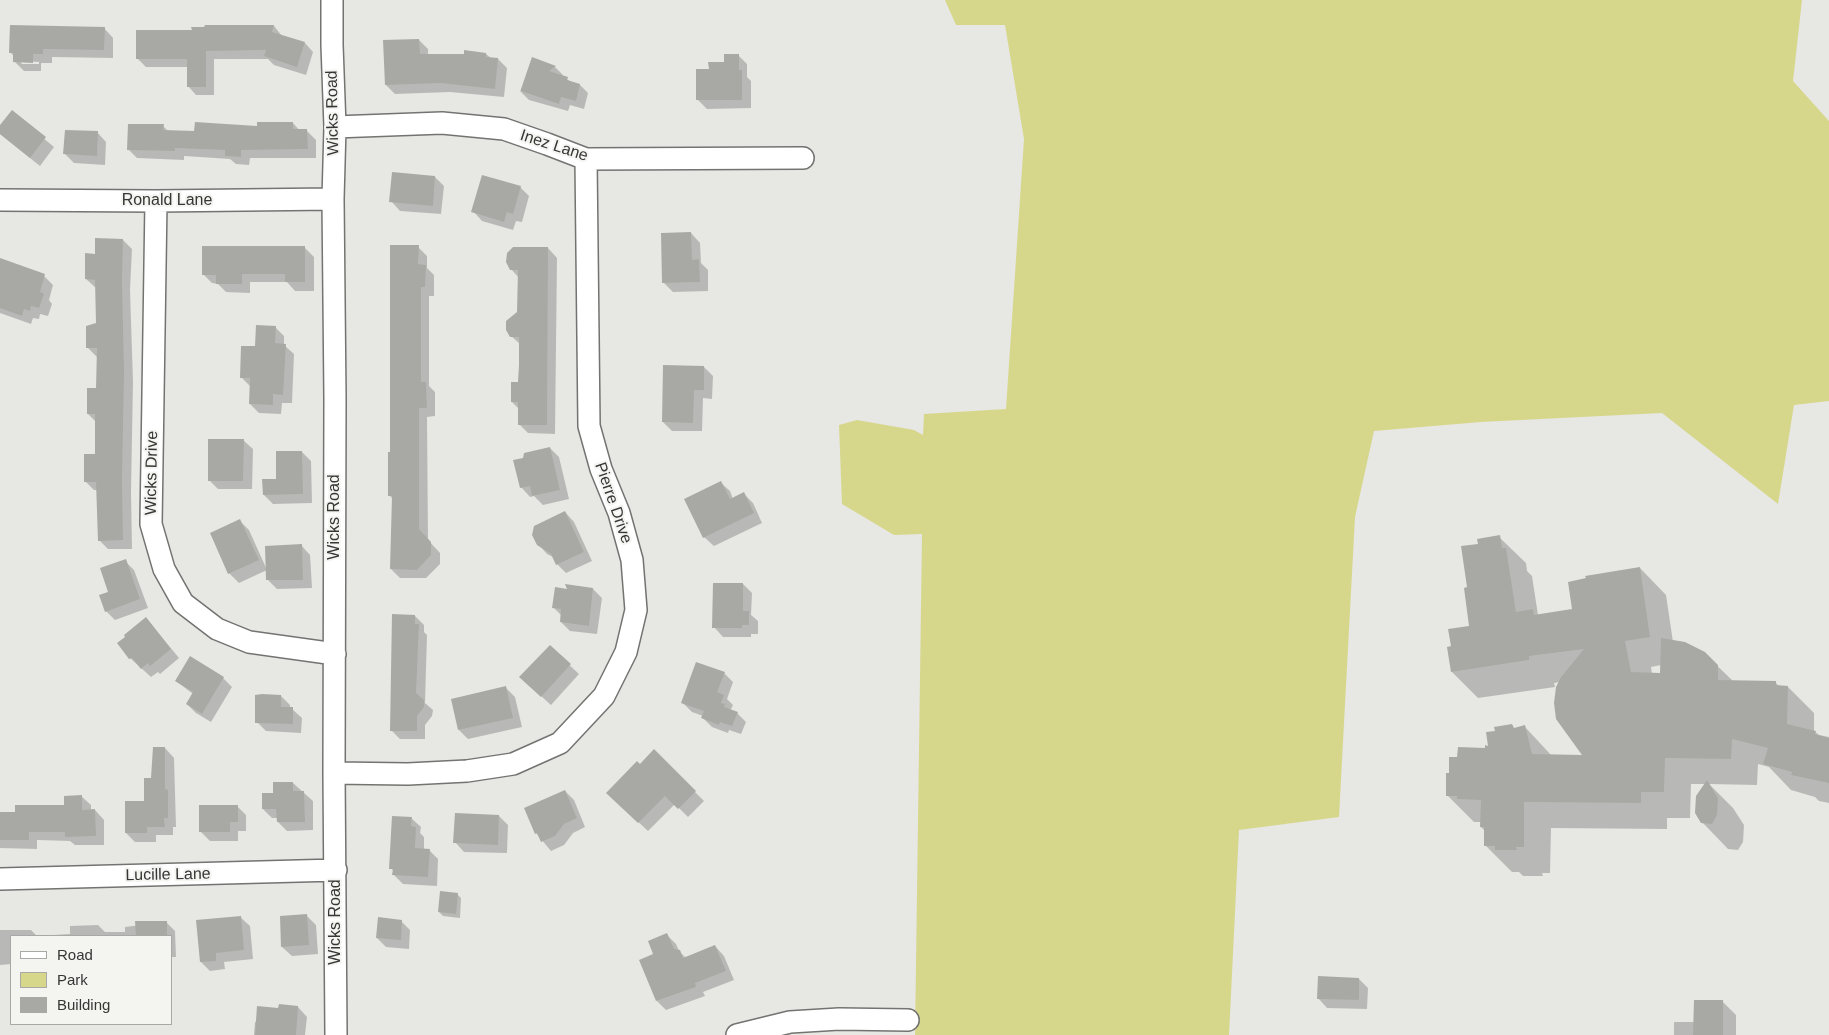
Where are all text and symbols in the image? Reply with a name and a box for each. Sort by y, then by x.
street label: Wicks Road [323,70,343,156]
street label: Inez Lane [518,126,590,166]
street label: Ronald Lane [122,191,212,211]
street label: Wicks Drive [142,431,162,515]
street label: Pierre Drive [590,460,636,546]
street label: Wicks Road [325,474,345,560]
street label: Lucille Lane [125,865,211,885]
street label: Wicks Road [326,879,346,965]
legend [10,935,172,1025]
text: Road [57,946,93,963]
text: Park [57,971,88,988]
text: Building [57,996,110,1013]

